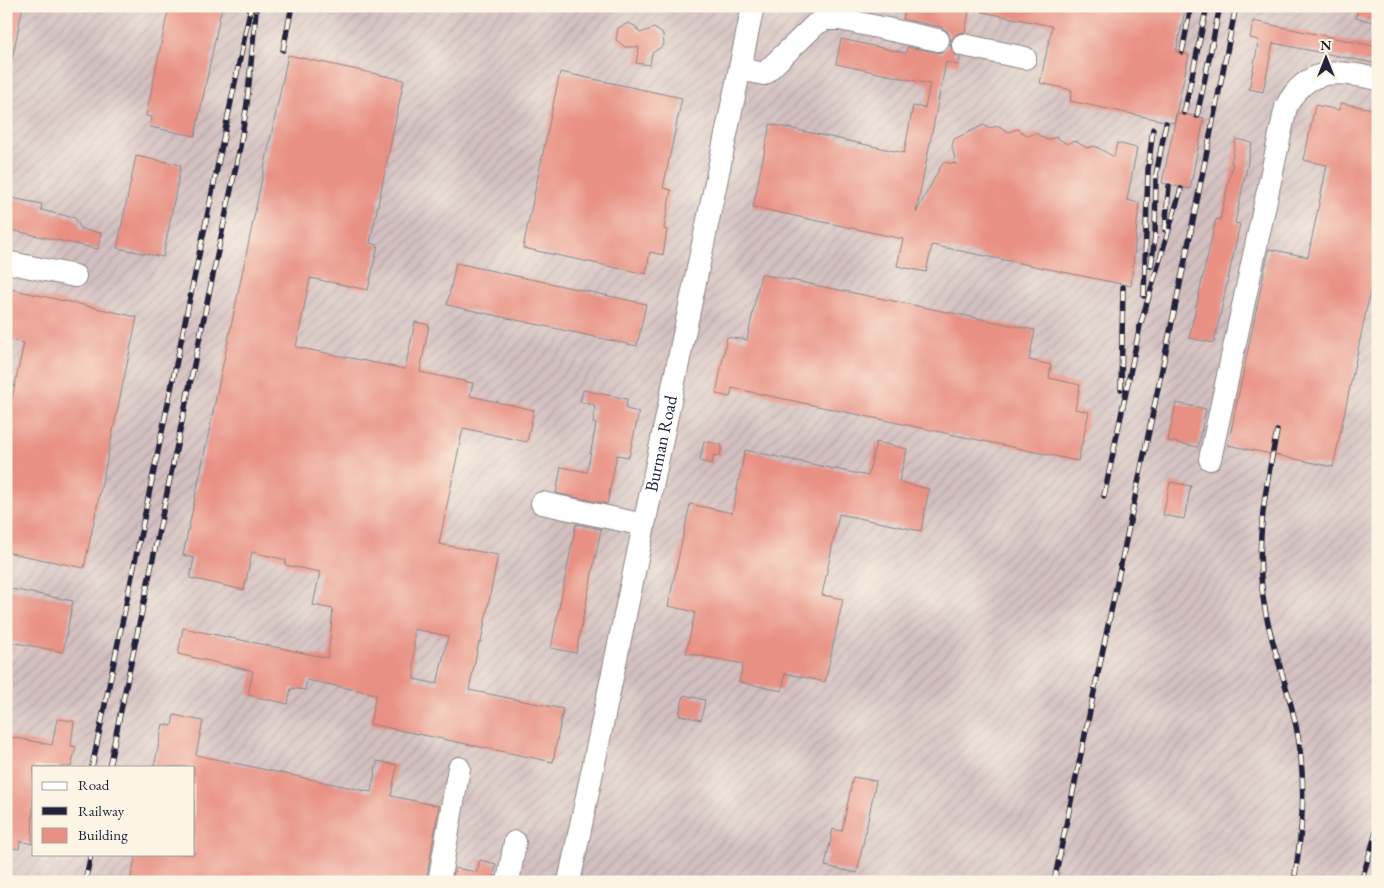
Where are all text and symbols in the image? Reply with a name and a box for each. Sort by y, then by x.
north arrow [1302,32,1352,82]
text: N [1320,36,1332,54]
street label: Burman Road [639,392,682,494]
legend [32,766,195,856]
text: Road [78,775,110,794]
text: Railway [78,801,125,820]
text: Building [78,825,128,844]

